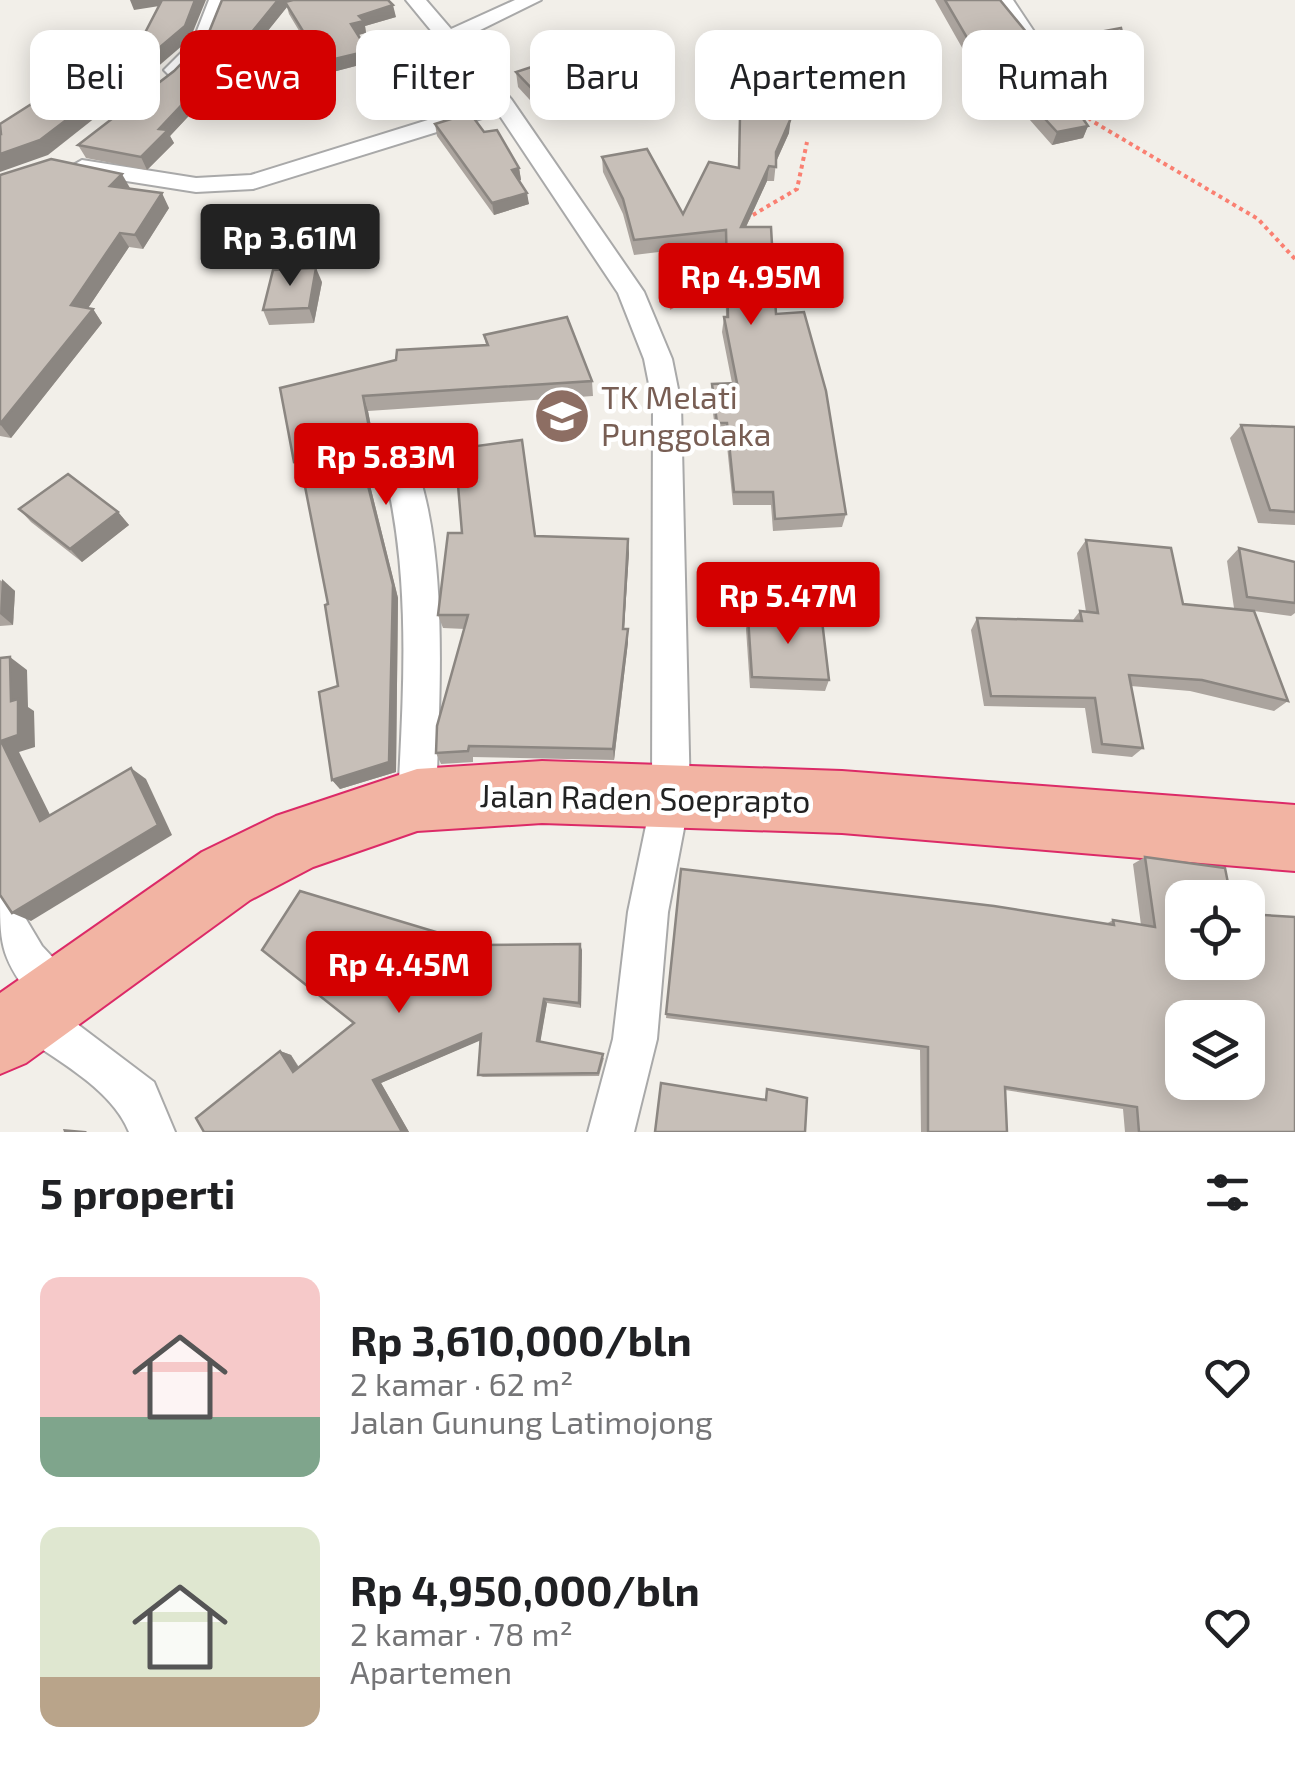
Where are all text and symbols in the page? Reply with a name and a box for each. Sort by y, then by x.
chip: Beli [30,30,160,120]
chip: Sewa [180,30,336,120]
chip: Filter [356,30,510,120]
chip: Baru [530,30,675,120]
chip: Apartemen [695,30,942,120]
chip: Rumah [962,30,1144,120]
pin: Rp 3.61M [187,204,393,289]
text: Rp 3.61M [223,217,357,255]
pin: Rp 4.95M [648,243,854,328]
text: Rp 4.95M [681,256,821,294]
place label: TK Melati Punggolaka [601,377,771,452]
school or university icon: TK Melati Punggolaka [532,386,592,446]
pin: Rp 5.83M [283,423,489,508]
text: Rp 5.83M [316,436,456,474]
pin: Rp 5.47M [685,562,891,647]
text: Rp 5.47M [719,575,857,613]
street label: Jalan Raden Soeprapto [479,775,811,819]
map controls [1165,880,1265,1100]
button: locate [1165,880,1265,980]
pin: Rp 4.45M [296,931,502,1016]
text: Rp 4.45M [328,944,470,982]
button: layers [1165,1000,1265,1100]
icon: filters [1200,1165,1255,1220]
text: 5 properti [40,1167,235,1217]
text: Rp 3,610,000/bln [350,1314,692,1364]
icon: home [120,1317,240,1437]
icon: heart [1200,1350,1255,1405]
text: 2 kamar · 62 m² [350,1364,573,1402]
text: Jalan Gunung Latimojong [350,1402,713,1440]
text: Rp 4,950,000/bln [350,1564,700,1614]
icon: home [120,1567,240,1687]
icon: heart [1200,1600,1255,1655]
text: 2 kamar · 78 m² [350,1614,573,1652]
text: Apartemen [350,1652,512,1690]

